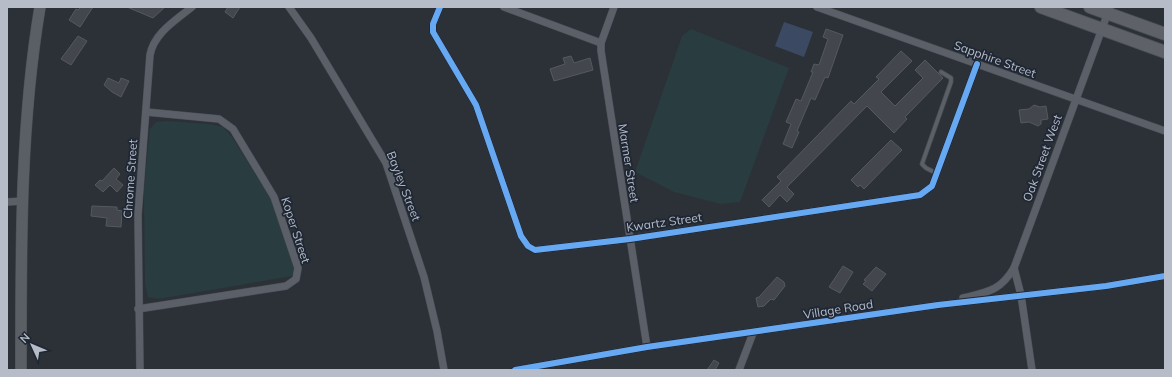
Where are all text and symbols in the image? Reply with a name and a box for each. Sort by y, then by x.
street label: Sapphire Street [952,37,1038,81]
street label: Oak Street West [1019,113,1065,203]
street label: Marmer Street [615,123,643,203]
street label: Chrome Street [120,139,140,219]
street label: Bayley Street [384,149,424,223]
street label: Koper Street [278,195,314,265]
street label: Kwartz Street [625,209,703,235]
street label: Village Road [802,296,874,322]
north arrow [12,325,52,365]
text: N [17,330,33,346]

